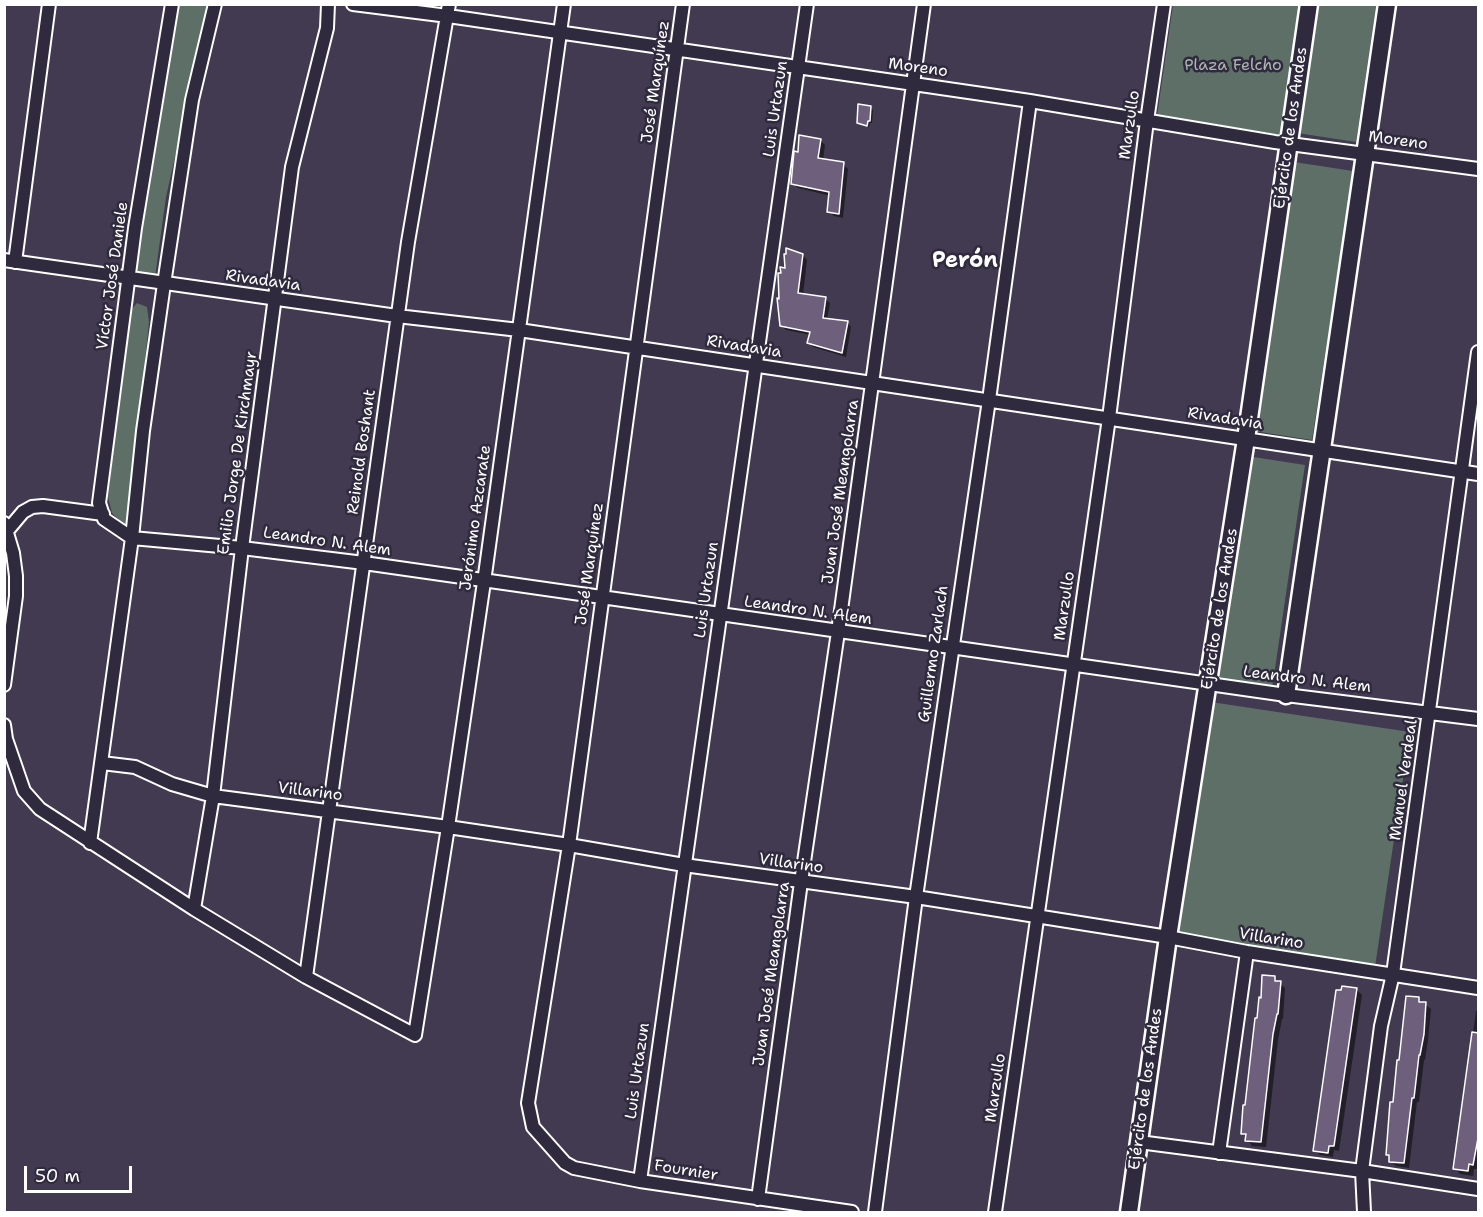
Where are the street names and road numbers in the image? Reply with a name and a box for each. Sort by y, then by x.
street label: José Marquínez [638,19,674,145]
street label: Ejército de los Andes [1270,46,1312,210]
street label: Moreno [887,54,949,82]
street label: Luis Urtazun [760,60,792,158]
street label: Marzullo [1116,89,1144,161]
street label: Moreno [1367,127,1429,155]
street label: Víctor José Daniele [93,201,133,351]
street label: Rivadavia [224,266,302,296]
street label: Rivadavia [705,332,783,362]
street label: Emilio Jorge De Kirchmayr [214,350,262,556]
street label: Reinold Boshant [344,388,380,516]
street label: Juan José Meangolarra [819,399,863,585]
street label: Rivadavia [1186,404,1264,434]
street label: Jerónimo Azcarate [456,444,496,592]
street label: José Marquínez [572,501,608,627]
street label: Leandro N. Alem [262,524,392,560]
street label: Ejército de los Andes [1198,527,1242,691]
street label: Luis Urtazun [691,541,723,639]
street label: Marzullo [1051,570,1079,642]
street label: Guillermo Zarlach [915,584,953,724]
street label: Leandro N. Alem [743,593,873,629]
street label: Leandro N. Alem [1242,663,1372,697]
street label: Manuel Verdeal [1386,718,1422,842]
street label: Villarino [276,778,344,806]
street label: Villarino [757,850,825,878]
street label: Juan José Meangolarra [750,881,794,1067]
street label: Villarino [1237,924,1305,954]
street label: Ejército de los Andes [1125,1007,1167,1171]
street label: Luis Urtazun [622,1022,654,1120]
street label: Marzullo [982,1052,1010,1124]
street label: Fournier [653,1156,719,1186]

